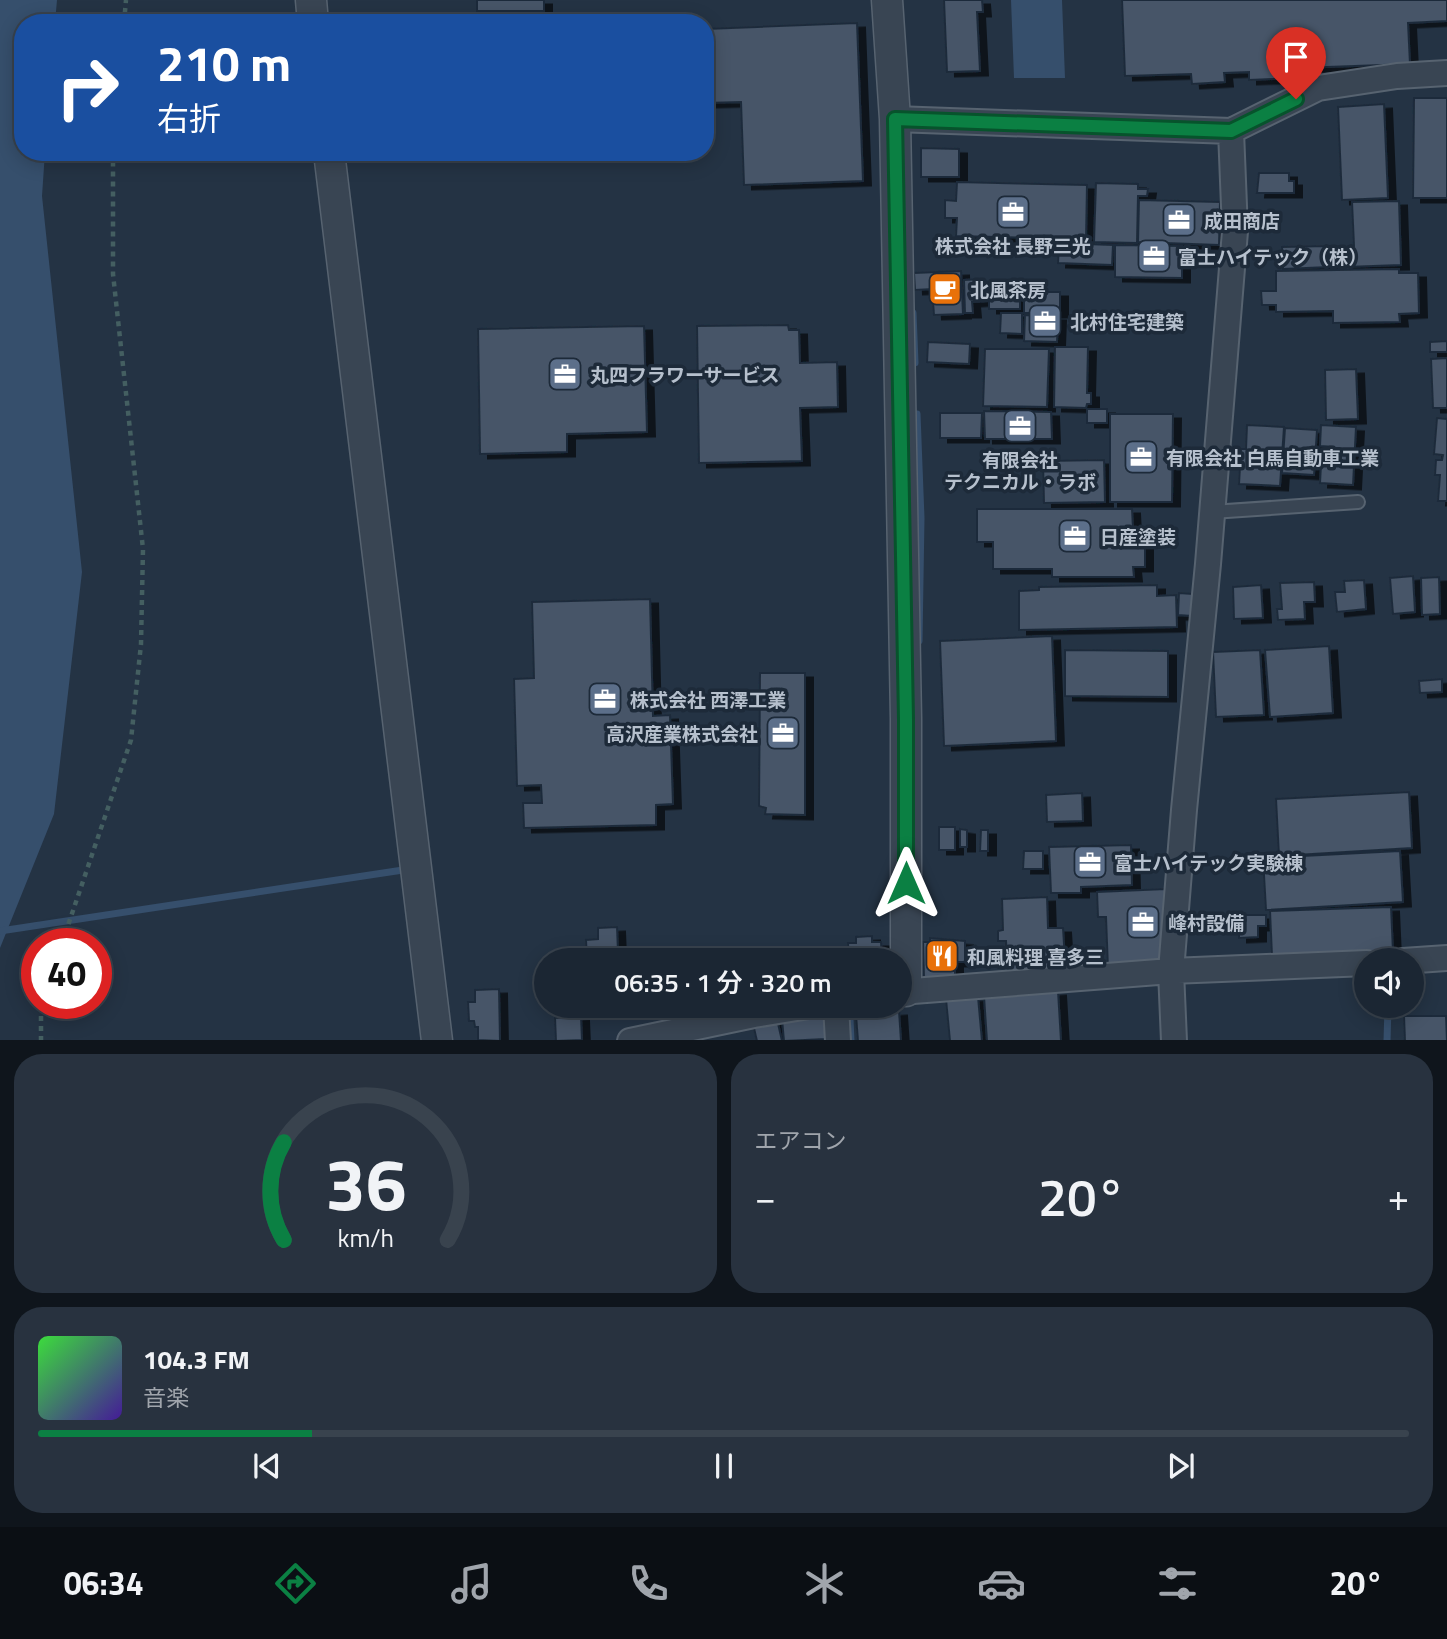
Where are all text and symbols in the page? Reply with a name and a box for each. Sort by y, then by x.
text: 210 m [157,25,291,100]
pin [1266,27,1326,99]
icon: arrive [1277,38,1315,76]
icon: right [42,42,133,133]
text: 右折 [157,94,221,142]
office icon: 株式会社 長野三光 [994,193,1032,231]
office icon: 成田商店 [1160,201,1198,239]
place label: 成田商店 [1204,206,1280,235]
place label: 株式会社 長野三光 [935,231,1091,260]
office icon: 富士ハイテック（株） [1135,237,1173,275]
place label: 富士ハイテック（株） [1178,242,1367,271]
cafe icon: 北風茶房 [926,270,964,308]
place label: 北風茶房 [970,275,1046,304]
office icon: 北村住宅建築 [1026,302,1064,340]
place label: 北村住宅建築 [1070,307,1184,336]
office icon: 丸四フラワーサービス [546,355,584,393]
place label: 丸四フラワーサービス [590,360,780,389]
office icon: 有限会社 テクニカル・ラボ [1001,407,1039,445]
office icon: 有限会社 白馬自動車工業 [1122,438,1160,476]
place label: 有限会社 白馬自動車工業 [1166,443,1379,472]
place label: 有限会社 テクニカル・ラボ [944,445,1096,496]
office icon: 日産塗装 [1056,517,1094,555]
place label: 日産塗装 [1100,522,1176,551]
office icon: 株式会社 西澤工業 [586,680,624,718]
place label: 株式会社 西澤工業 [630,685,786,714]
office icon: 高沢産業株式会社 [764,714,802,752]
place label: 高沢産業株式会社 [606,719,758,748]
office icon: 富士ハイテック実験棟 [1071,843,1109,881]
position arrow [869,846,943,920]
place label: 富士ハイテック実験棟 [1114,848,1303,877]
office icon: 峰村設備 [1124,903,1162,941]
place label: 峰村設備 [1168,908,1244,937]
speed limit sign: 40 [21,928,112,1019]
restaurant icon: 和風料理 喜多三 [923,937,961,975]
place label: 和風料理 喜多三 [967,942,1104,971]
map controls [1354,948,1424,1018]
button: sound [1354,948,1424,1018]
text: 06:35 · 1 分 · 320 m [614,963,832,1002]
text: エアコン [755,1123,847,1158]
text: 36 [324,1128,406,1238]
text: 20° [1038,1157,1125,1236]
text: − [755,1168,776,1226]
text: + [1388,1168,1409,1226]
text: km/h [337,1218,394,1256]
text: 104.3 FM [143,1340,250,1379]
text: 音楽 [143,1380,189,1415]
icon: previous [248,1447,286,1485]
icon: pause [705,1447,743,1485]
icon: next [1162,1447,1200,1485]
text: 06:34 [64,1559,144,1607]
icon: directions [271,1559,320,1608]
icon: music [447,1559,496,1608]
icon: phone [624,1559,673,1608]
icon: climate [800,1559,849,1608]
icon: car [977,1559,1026,1608]
icon: filters [1153,1559,1202,1608]
text: 20° [1329,1559,1383,1607]

